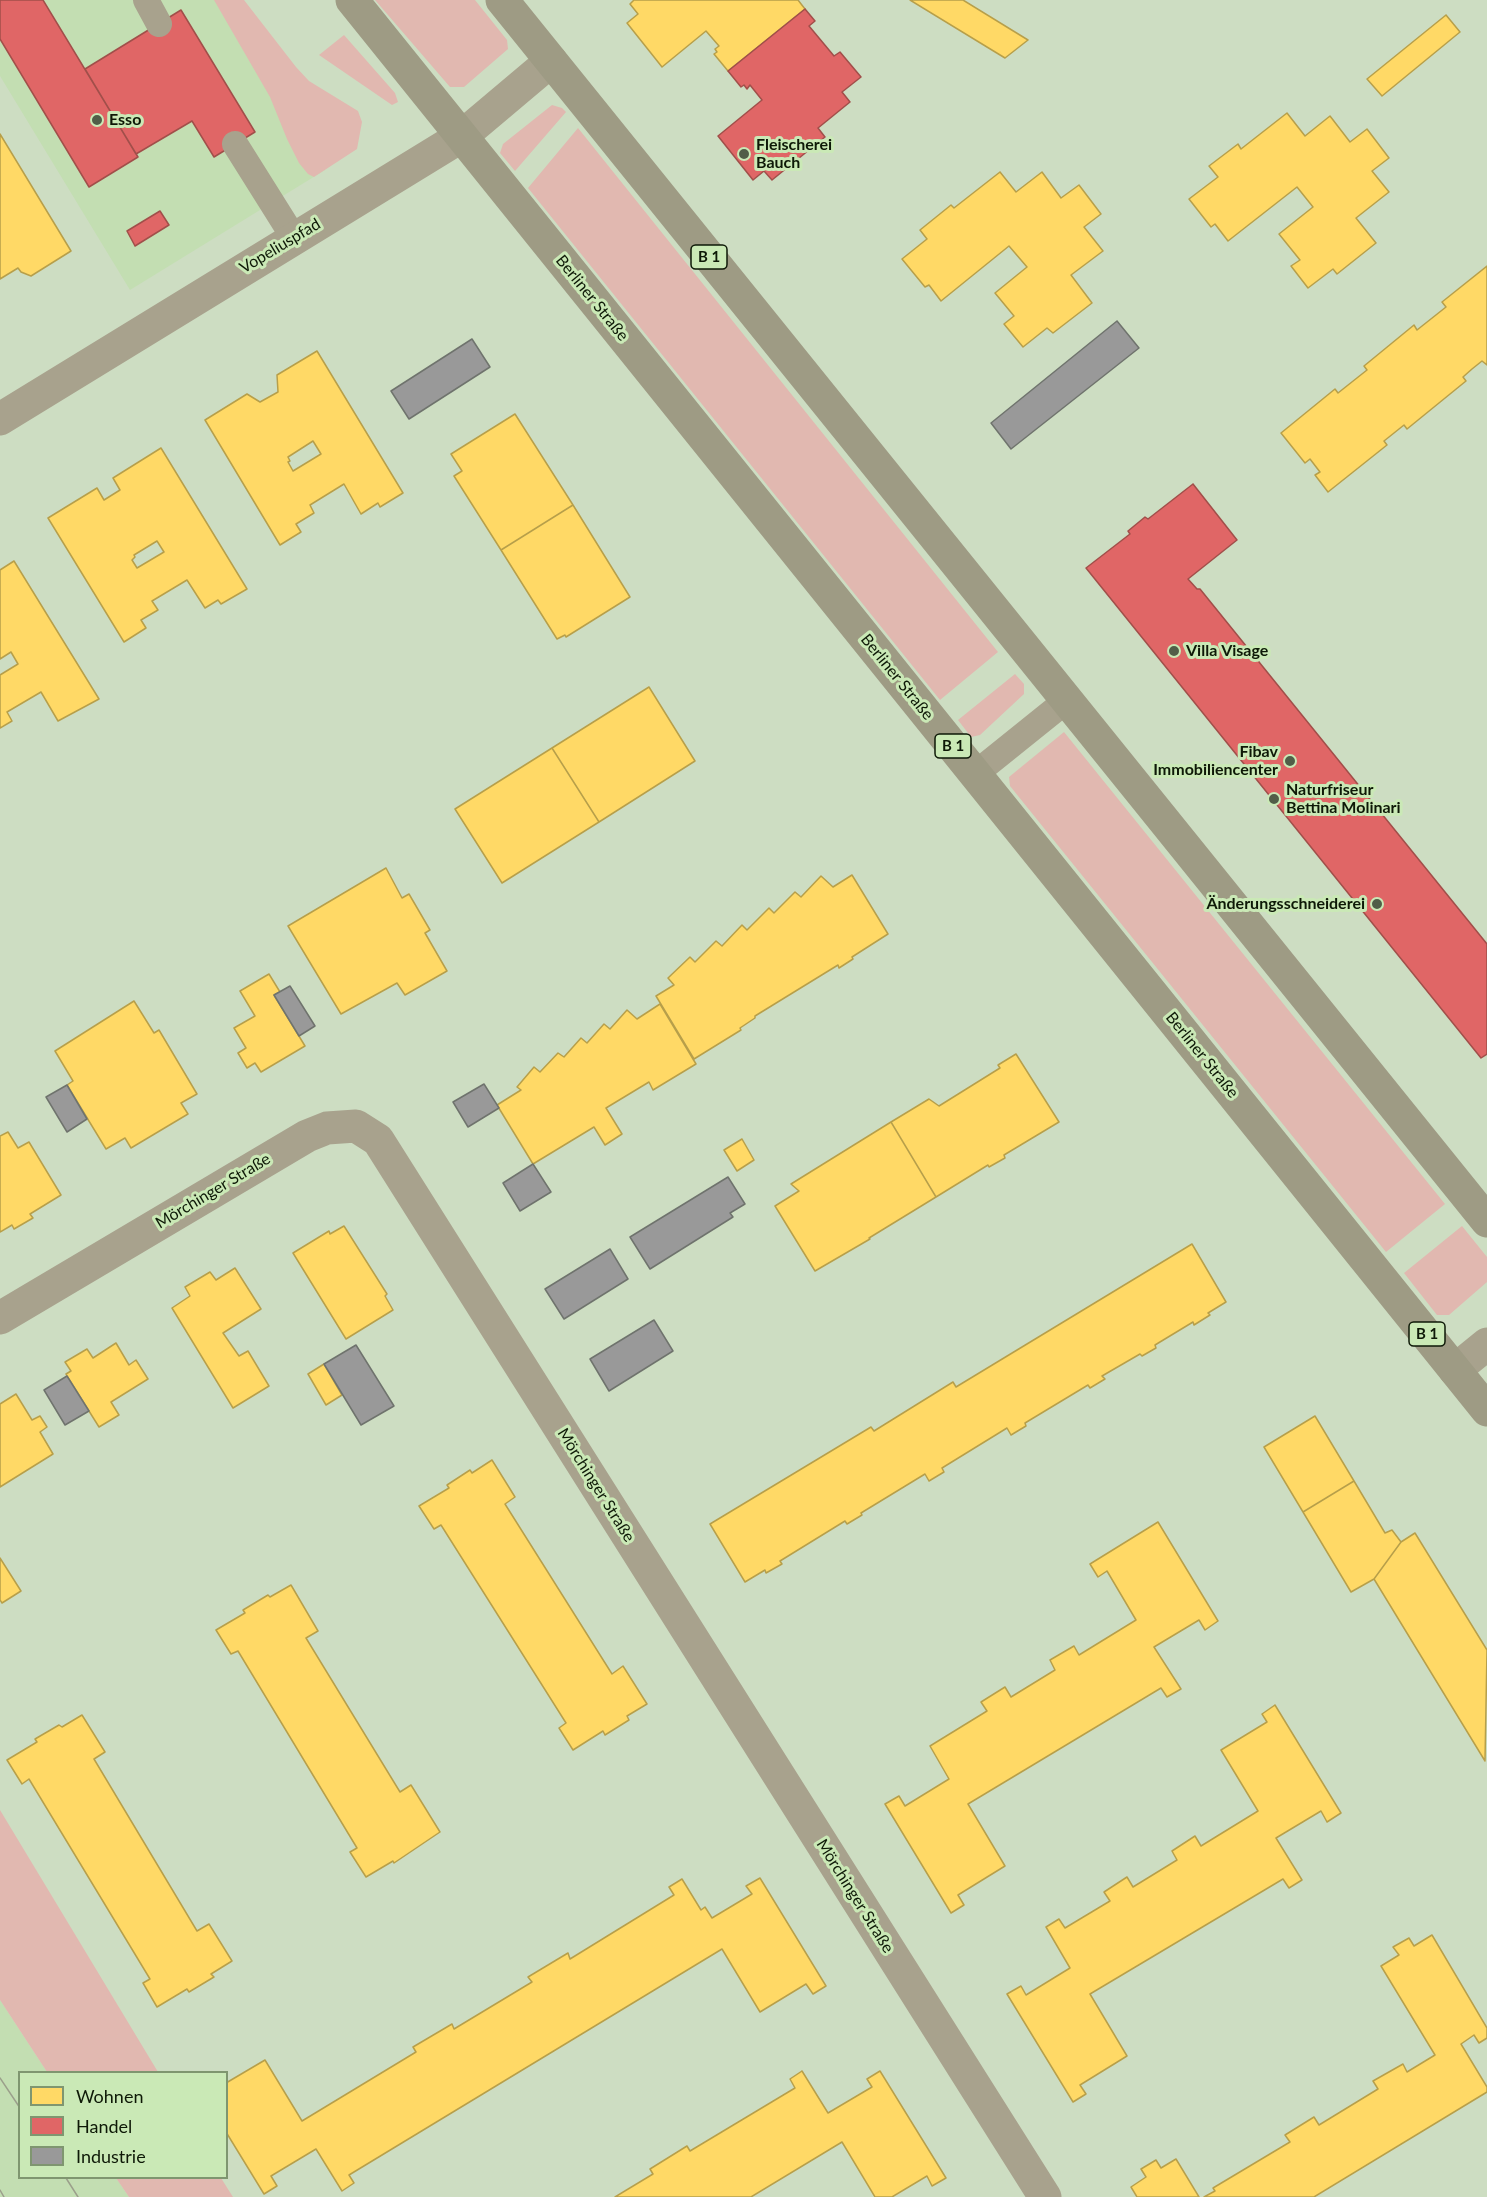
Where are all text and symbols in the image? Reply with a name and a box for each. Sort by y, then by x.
place label: Esso [109,110,141,130]
marker: Esso [90,113,104,127]
place label: Fleischerei Bauch [756,135,832,173]
marker: Fleischerei Bauch [737,147,751,161]
street label: Vopeliuspfad [236,214,324,278]
road number: B 1 [691,245,727,269]
street label: Berliner Straße [552,251,632,345]
street label: Berliner Straße [857,630,937,724]
place label: Villa Visage [1186,641,1268,661]
marker: Villa Visage [1167,644,1181,658]
road number: B 1 [935,734,971,758]
place label: Fibav Immobiliencenter [1153,742,1278,780]
marker: Fibav Immobiliencenter [1283,754,1297,768]
place label: Naturfriseur Bettina Molinari [1286,780,1401,818]
marker: Naturfriseur Bettina Molinari [1267,792,1281,806]
place label: Änderungsschneiderei [1206,894,1365,914]
marker: Änderungsschneiderei [1370,897,1384,911]
street label: Berliner Straße [1162,1008,1242,1102]
street label: Mörchinger Straße [152,1149,274,1233]
road number: B 1 [1409,1322,1445,1346]
street label: Mörchinger Straße [553,1425,639,1545]
street label: Mörchinger Straße [812,1836,898,1956]
legend [18,2071,228,2179]
text: Wohnen [76,2085,143,2107]
text: Handel [76,2115,132,2137]
text: Industrie [76,2145,146,2167]

